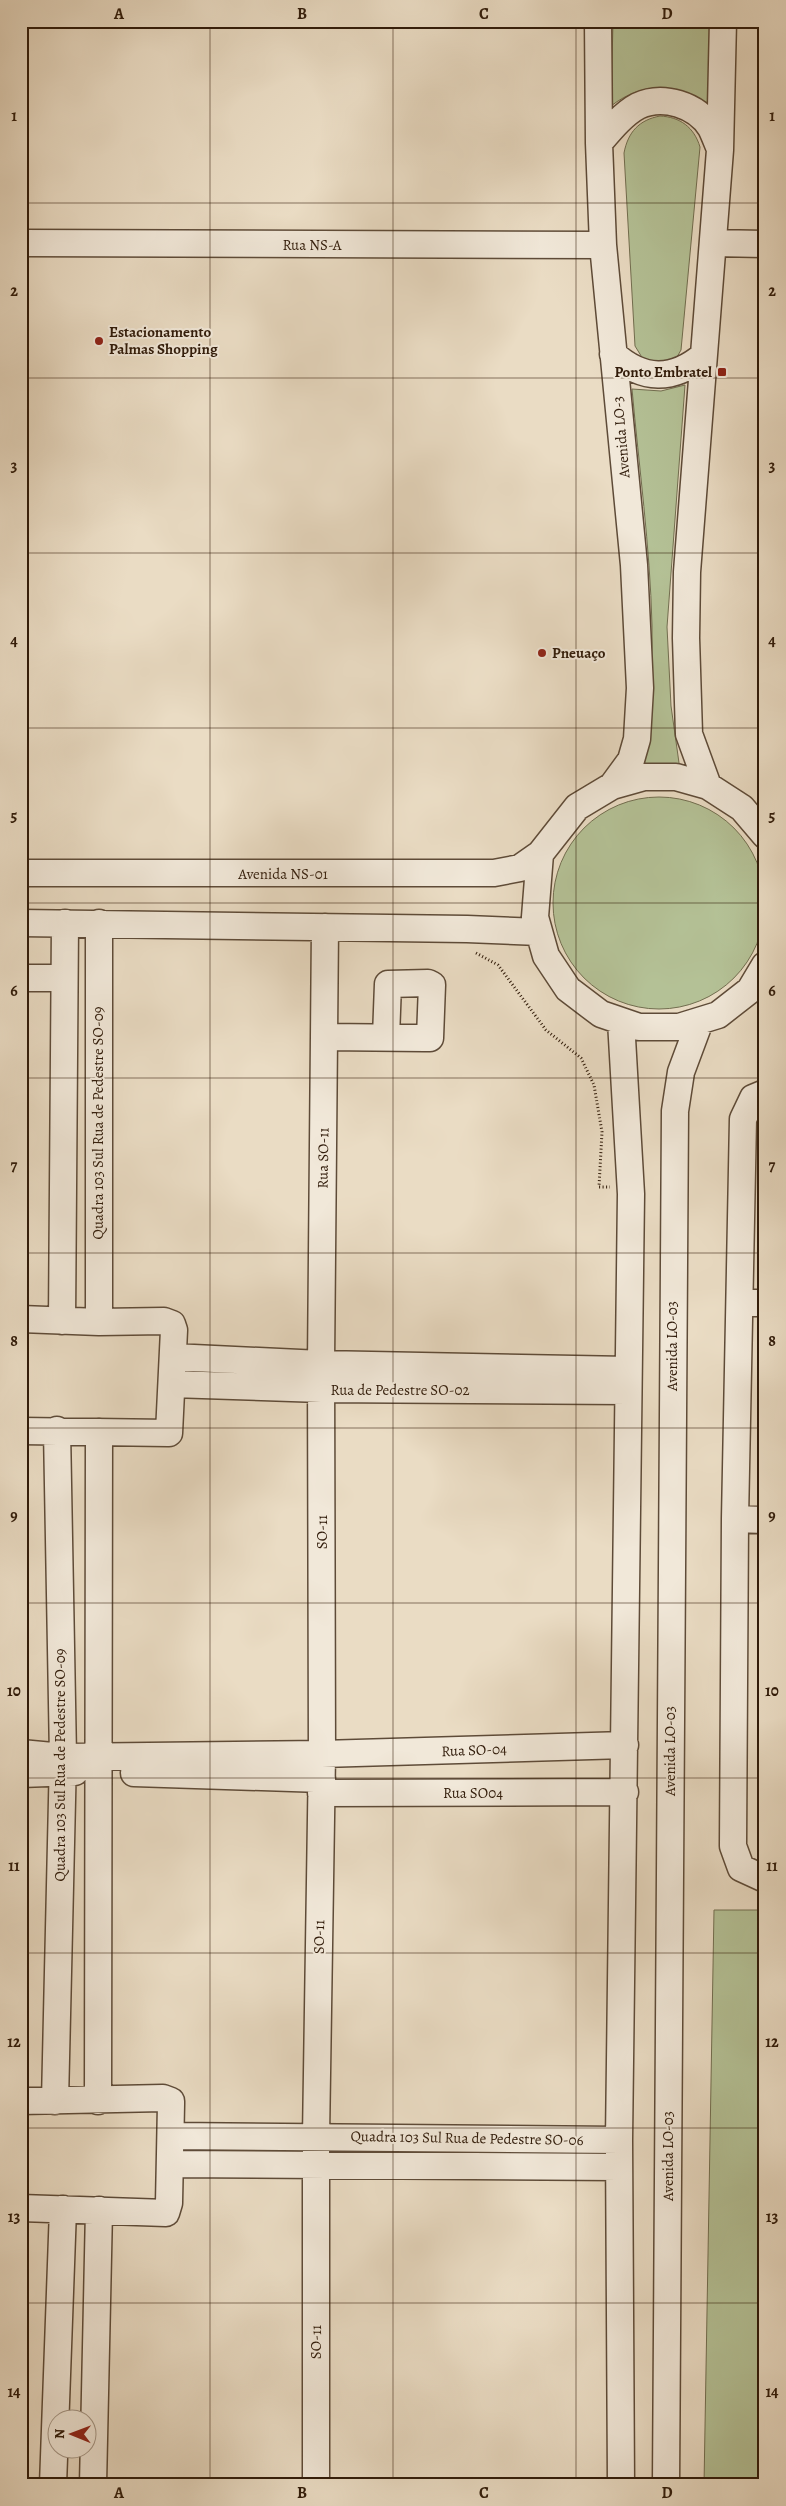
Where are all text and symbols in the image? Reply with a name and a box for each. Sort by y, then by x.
text: A [113,3,125,25]
text: B [297,3,307,25]
text: C [479,3,489,25]
text: D [661,3,673,25]
text: 1 [11,105,17,127]
text: 1 [769,105,775,127]
street label: Rua NS-A [282,235,342,255]
text: 2 [10,280,18,302]
text: 2 [768,280,776,302]
place label: Estacionamento Palmas Shopping [109,322,218,359]
marker: Estacionamento Palmas Shopping [93,335,105,347]
place label: Ponto Embratel [614,362,712,382]
marker: Ponto Embratel [716,366,728,378]
street label: Avenida LO-3 [607,395,635,480]
text: 3 [11,455,18,477]
text: 3 [769,455,776,477]
text: 4 [10,630,18,652]
text: 4 [768,630,776,652]
place label: Pneuaço [552,643,606,663]
marker: Pneuaço [536,647,548,659]
text: 5 [11,805,18,827]
text: 5 [769,805,776,827]
street label: Avenida NS-01 [237,864,328,884]
text: 6 [10,980,18,1002]
text: 6 [768,980,776,1002]
street label: Quadra 103 Sul Rua de Pedestre SO-09 [88,1006,108,1239]
street label: Rua SO-11 [312,1127,334,1189]
text: 7 [11,1155,18,1177]
text: 7 [769,1155,776,1177]
street label: Avenida LO-03 [662,1301,682,1392]
text: 8 [10,1330,18,1352]
text: 8 [768,1330,776,1352]
street label: Rua de Pedestre SO-02 [330,1380,470,1400]
text: 9 [10,1505,18,1527]
text: 9 [768,1505,776,1527]
street label: SO-11 [312,1515,332,1549]
street label: Quadra 103 Sul Rua de Pedestre SO-09 [50,1648,70,1881]
text: 10 [7,1680,21,1702]
text: 10 [765,1680,779,1702]
street label: Avenida LO-03 [660,1706,680,1797]
street label: Rua SO-04 [441,1739,507,1761]
street label: Rua SO04 [443,1783,503,1803]
text: 11 [8,1855,20,1877]
text: 11 [766,1855,778,1877]
street label: SO-11 [309,1920,329,1954]
text: 12 [7,2031,21,2053]
text: 12 [765,2031,779,2053]
street label: Avenida LO-03 [658,2111,678,2202]
street label: Quadra 103 Sul Rua de Pedestre SO-06 [350,2126,584,2150]
text: 13 [8,2206,20,2228]
text: 13 [766,2206,778,2228]
street label: SO-11 [306,2325,326,2359]
text: 14 [7,2381,21,2403]
text: 14 [765,2381,779,2403]
north arrow [48,2408,98,2458]
text: N [50,2429,69,2439]
text: A [113,2482,125,2504]
text: B [297,2482,307,2504]
text: C [479,2482,489,2504]
text: D [661,2482,673,2504]

